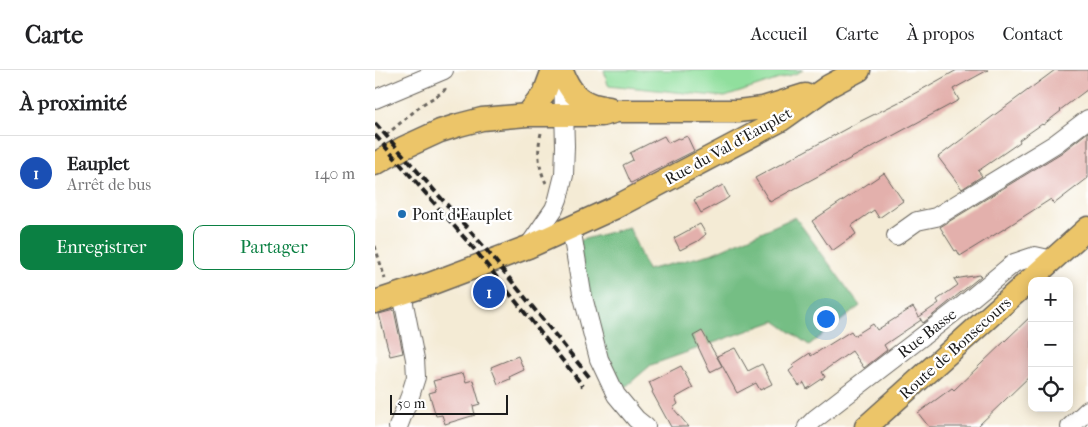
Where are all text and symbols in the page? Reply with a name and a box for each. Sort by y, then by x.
text: Carte [25,21,83,49]
text: Accueil [751,24,808,45]
text: Carte [836,24,879,45]
text: À propos [907,24,974,45]
text: Contact [1002,24,1063,45]
text: À proximité [20,91,127,115]
street label: Rue du Val d'Eauplet [661,103,795,189]
text: Eauplet [67,153,129,175]
text: 1 [33,164,39,183]
text: 140 m [314,164,355,183]
text: Arrêt de bus [67,175,151,194]
place label: Pont d'Eauplet [412,205,513,224]
marker: Pont d'Eauplet [396,208,408,220]
button: Enregistrer [20,225,183,270]
button: Partager [193,225,355,270]
pin: 1 [473,273,505,311]
map controls [1028,277,1073,412]
button: + [1028,277,1073,322]
street label: Route de Bonsecours [895,293,1015,403]
street label: Rue Basse [894,304,960,362]
your location [813,306,839,332]
button: − [1028,322,1073,367]
button: locate [1028,367,1073,412]
scale bar [390,392,507,415]
text: 50 m [397,395,425,412]

